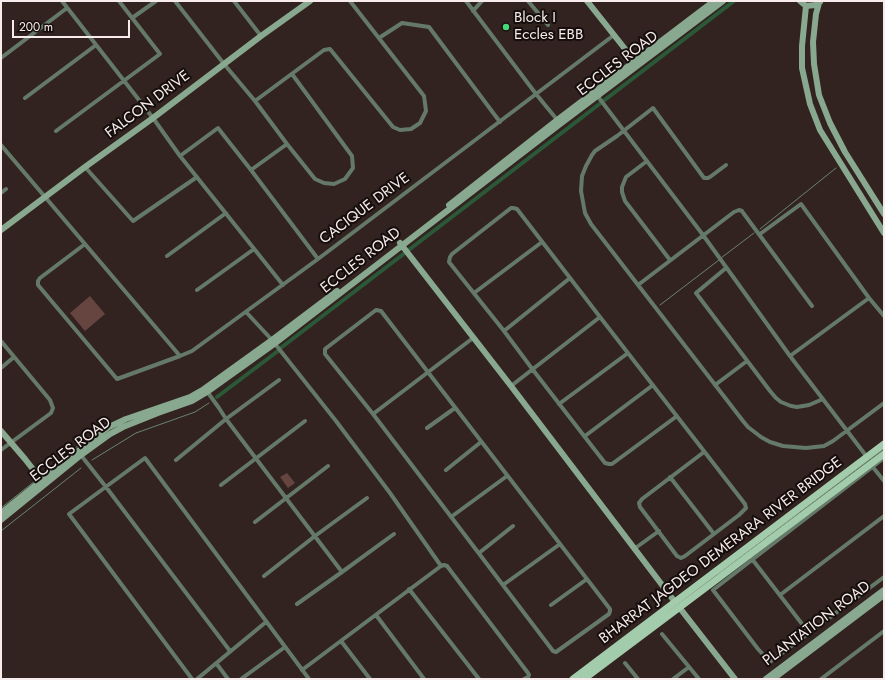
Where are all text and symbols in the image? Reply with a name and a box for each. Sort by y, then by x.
place label: Block I Eccles EBB [514,9,583,44]
scale bar [14,12,132,38]
text: 200 m [19,18,53,36]
marker: Block I Eccles EBB [501,22,511,32]
street label: ECCLES ROAD [574,28,662,100]
street label: FALCON DRIVE [102,67,194,143]
street label: CACIQUE DRIVE [317,169,413,249]
street label: ECCLES ROAD [317,224,405,298]
street label: ECCLES ROAD [27,414,115,486]
street label: BHARRAT JAGDEO DEMERARA RIVER BRIDGE [596,454,846,648]
street label: PLANTATION ROAD [760,578,874,670]

